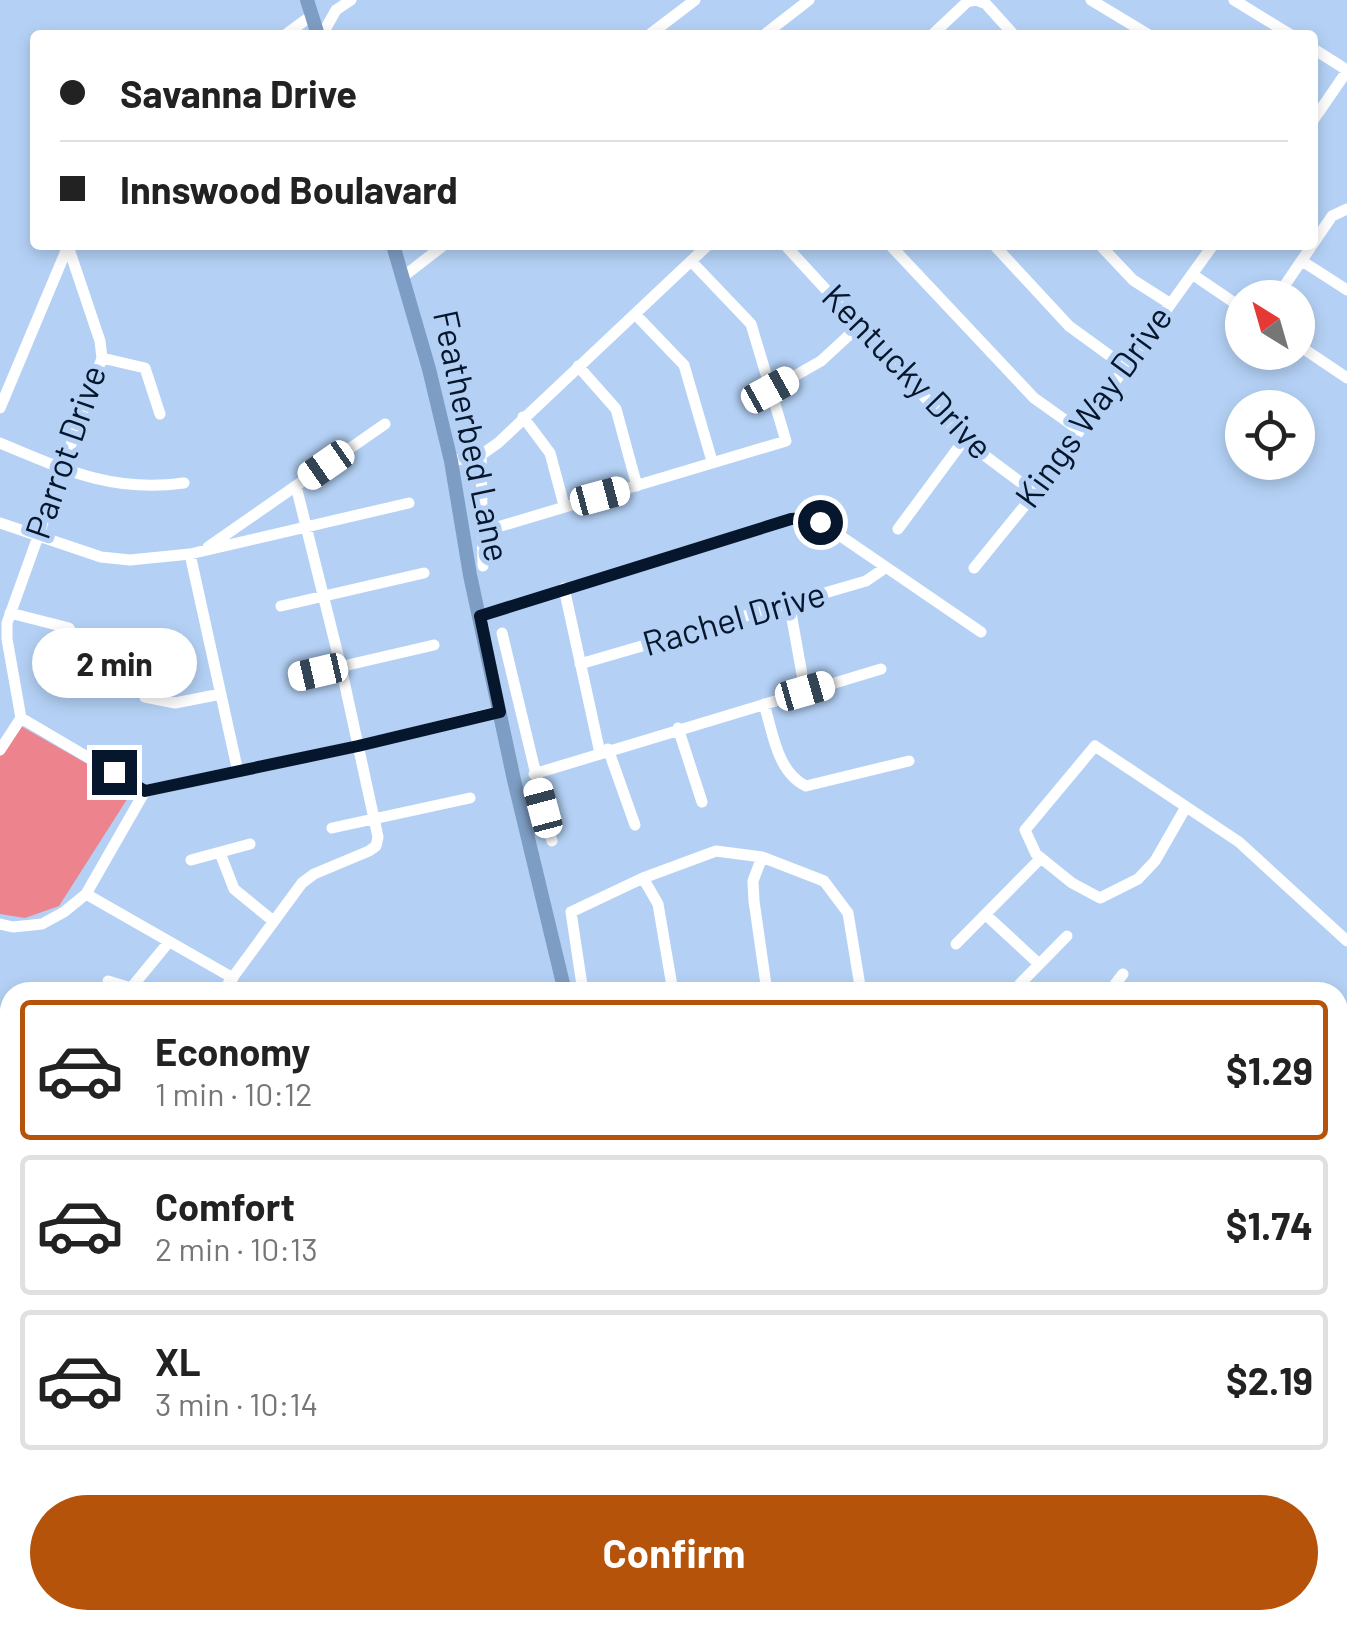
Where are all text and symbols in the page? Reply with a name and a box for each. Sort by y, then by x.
text: Savanna Drive [120,70,357,116]
text: Innswood Boulavard [120,166,458,212]
street label: Kentucky Drive [815,274,1002,467]
north arrow [1225,280,1315,370]
map controls [1225,280,1315,480]
street label: Kings Way Drive [1005,297,1180,515]
street label: Featherbed Lane [426,306,520,565]
street label: Parrot Drive [15,359,113,543]
car [736,362,804,418]
button: locate [1225,390,1315,480]
car [293,436,359,494]
car [567,474,633,518]
route start [798,500,843,545]
street label: Rachel Drive [637,571,830,663]
callout: 2 min [32,627,196,697]
text: 2 min [76,644,153,682]
car [285,651,351,693]
car [772,668,838,714]
route end [92,750,137,795]
car [521,775,565,841]
icon: car [35,1025,125,1115]
text: Economy [155,1028,310,1074]
text: $1.29 [1226,1047,1313,1093]
text: 1 min · 10:12 [155,1074,312,1112]
icon: car [35,1180,125,1270]
text: Comfort [155,1183,295,1229]
text: $1.74 [1226,1202,1313,1248]
text: 2 min · 10:13 [155,1229,318,1267]
icon: car [35,1335,125,1425]
text: XL [155,1338,201,1384]
text: $2.19 [1226,1357,1313,1403]
text: 3 min · 10:14 [155,1384,318,1422]
button: Confirm [30,1495,1318,1610]

